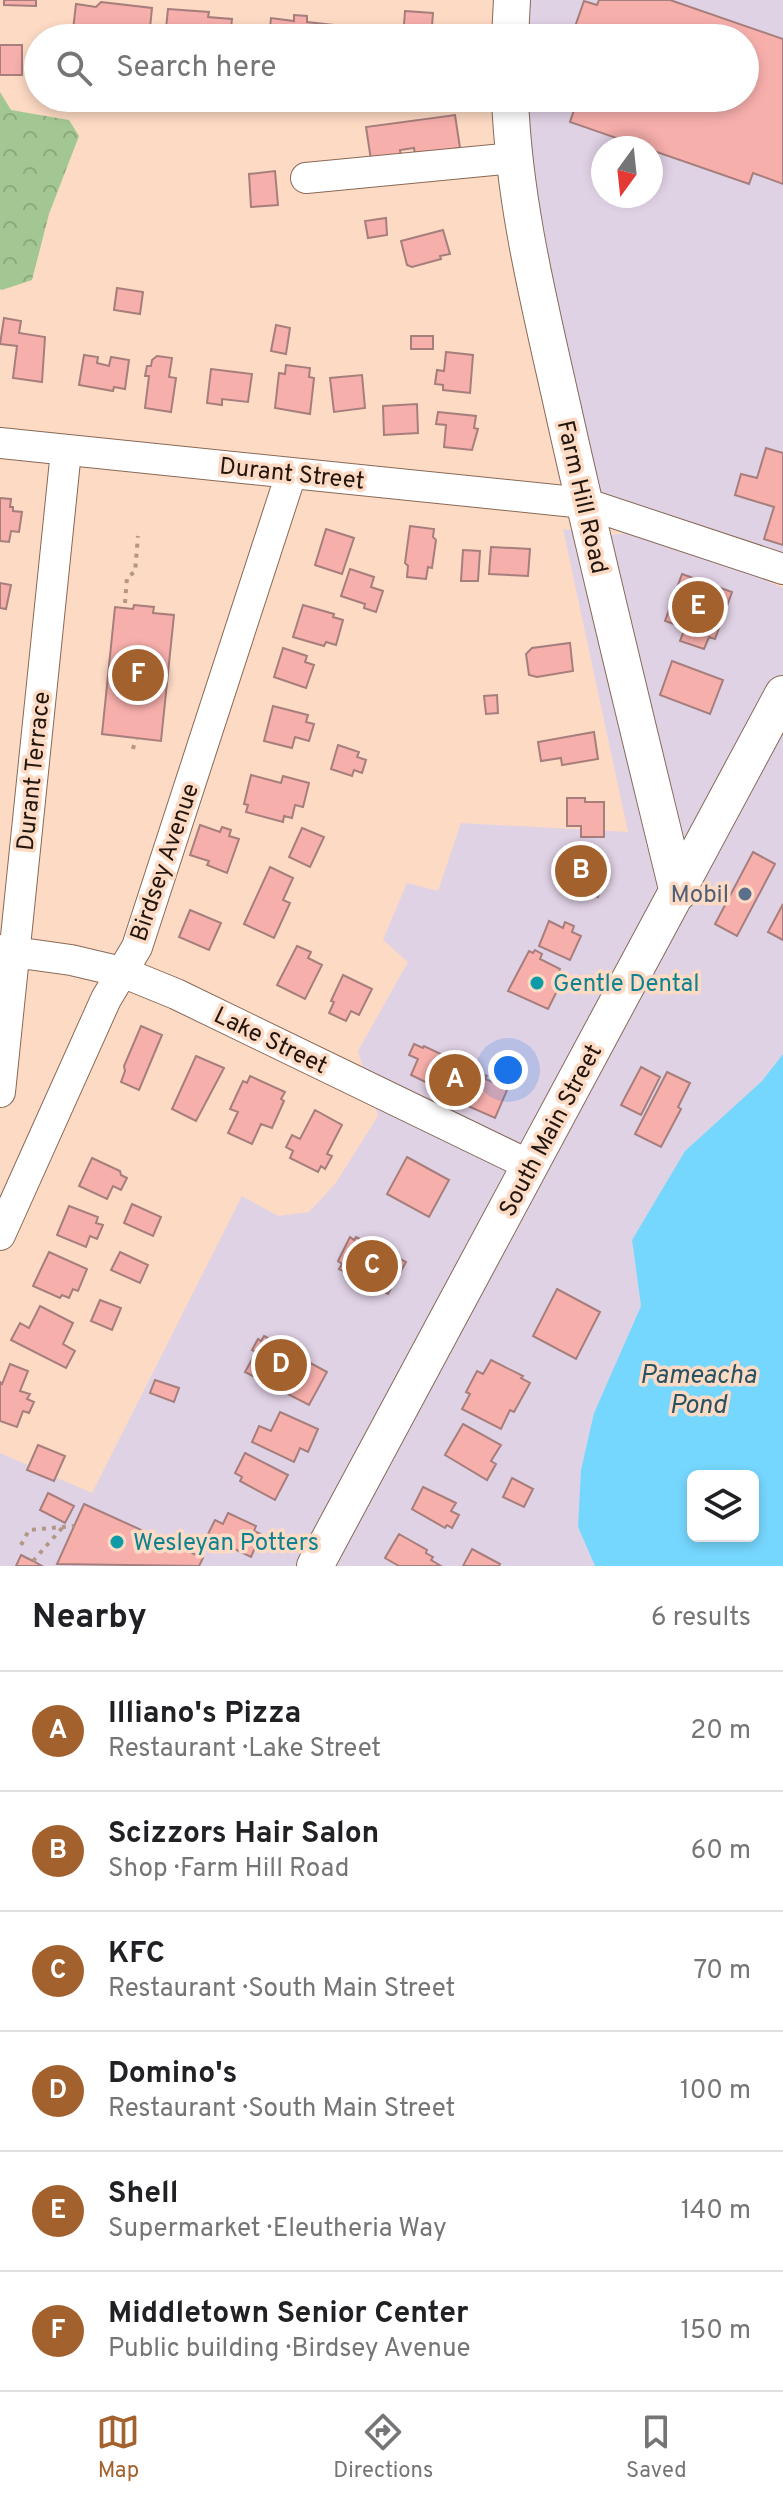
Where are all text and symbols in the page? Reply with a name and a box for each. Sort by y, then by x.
search box [24,24,759,112]
icon: search [52,46,96,90]
text: Search here [116,50,276,87]
north arrow [591,136,663,208]
street label: Farm Hill Road [549,418,613,577]
street label: Durant Street [218,452,366,498]
pin: E [672,577,724,637]
pin: F [112,645,164,705]
street label: Durant Terrace [12,690,58,852]
street label: Birdsey Avenue [125,780,207,946]
pin: B [555,841,607,901]
place label: Mobil [670,881,729,911]
marker: Mobil [736,885,754,903]
place label: Gentle Dental [553,970,699,1000]
marker: Gentle Dental [528,974,546,992]
street label: Lake Street [208,1001,332,1082]
street label: South Main Street [494,1040,610,1222]
pin: A [429,1050,481,1110]
your location [488,1050,528,1090]
pin: C [346,1236,398,1296]
pin: D [255,1335,307,1395]
water label: Pameacha Pond [640,1360,757,1423]
map controls [687,1470,759,1542]
button: layers [687,1470,759,1542]
place label: Wesleyan Potters [133,1529,319,1559]
marker: Wesleyan Potters [108,1533,126,1551]
text: Nearby [32,1597,147,1640]
text: 6 results [651,1602,751,1635]
text: Illiano's Pizza [108,1696,301,1733]
text: A [49,1715,67,1748]
text: 20 m [690,1715,751,1748]
text: Restaurant · Lake Street [108,1733,381,1766]
text: Scizzors Hair Salon [108,1816,379,1853]
text: B [49,1835,67,1868]
text: 60 m [691,1835,751,1868]
text: Shop · Farm Hill Road [108,1853,349,1886]
text: KFC [108,1936,165,1973]
text: C [50,1955,66,1988]
text: 70 m [693,1955,751,1988]
text: Restaurant · South Main Street [108,1973,455,2006]
text: Domino's [108,2056,237,2093]
text: D [49,2075,67,2108]
text: 100 m [680,2075,751,2108]
text: Restaurant · South Main Street [108,2093,455,2126]
text: Shell [108,2176,178,2213]
text: E [50,2195,66,2228]
text: 140 m [681,2195,751,2228]
text: Supermarket · Eleutheria Way [108,2213,447,2246]
text: Middletown Senior Center [108,2296,468,2333]
text: F [51,2315,65,2348]
text: 150 m [680,2315,751,2348]
text: Public building · Birdsey Avenue [108,2333,470,2366]
tab: Map [96,2410,140,2485]
tab: Directions [333,2410,433,2485]
tab: Saved [626,2410,687,2485]

